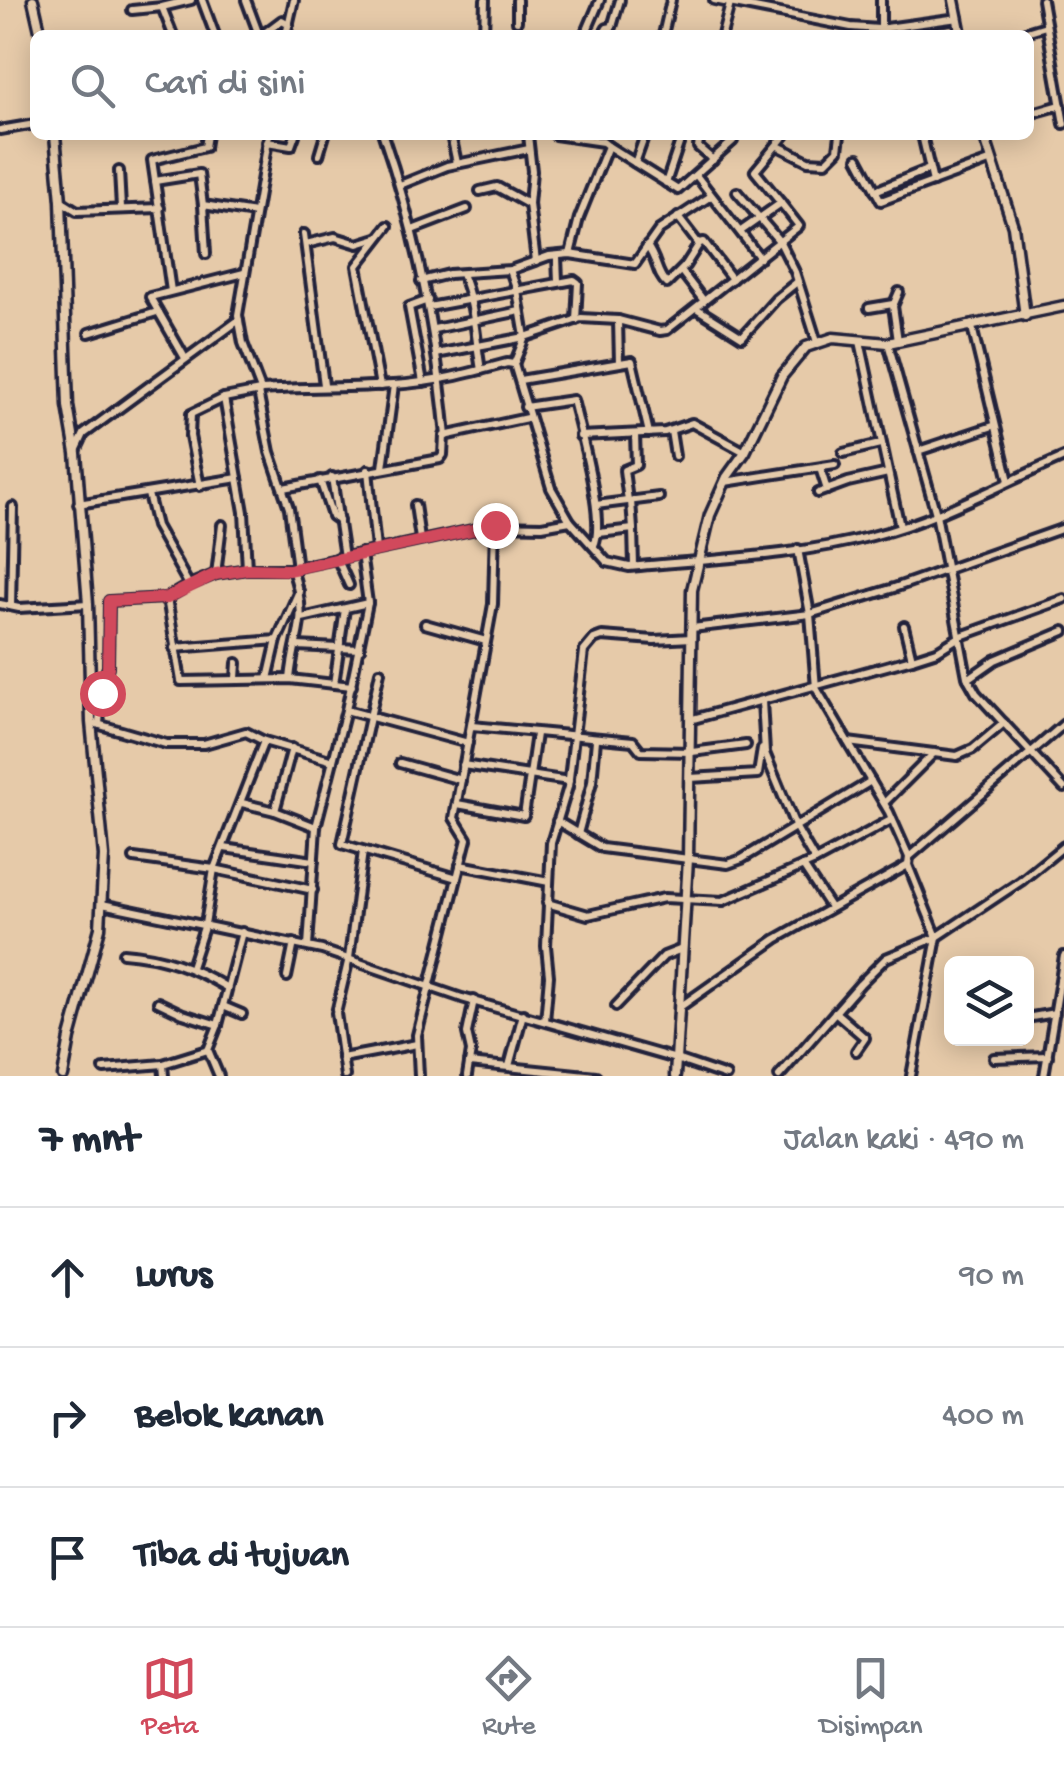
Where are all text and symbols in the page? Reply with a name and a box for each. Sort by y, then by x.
search box [30,30,1034,140]
icon: search [65,58,120,113]
text: Cari di sini [145,63,305,107]
route end [473,503,519,549]
route start [80,671,126,717]
map controls [944,956,1034,1046]
button: layers [944,956,1034,1046]
text: 7 mnt [40,1117,139,1166]
text: Jalan kaki · 490 m [784,1122,1024,1160]
icon: ahead [40,1250,95,1305]
text: Lurus [135,1255,212,1299]
text: 90 m [960,1258,1024,1296]
icon: right [40,1390,95,1445]
text: Belok kanan [135,1395,323,1439]
text: 400 m [942,1398,1024,1436]
icon: arrive [40,1530,95,1585]
text: Tiba di tujuan [135,1535,349,1579]
tab: Peta [141,1651,198,1744]
tab: Rute [481,1651,536,1744]
tab: Disimpan [819,1651,923,1744]

